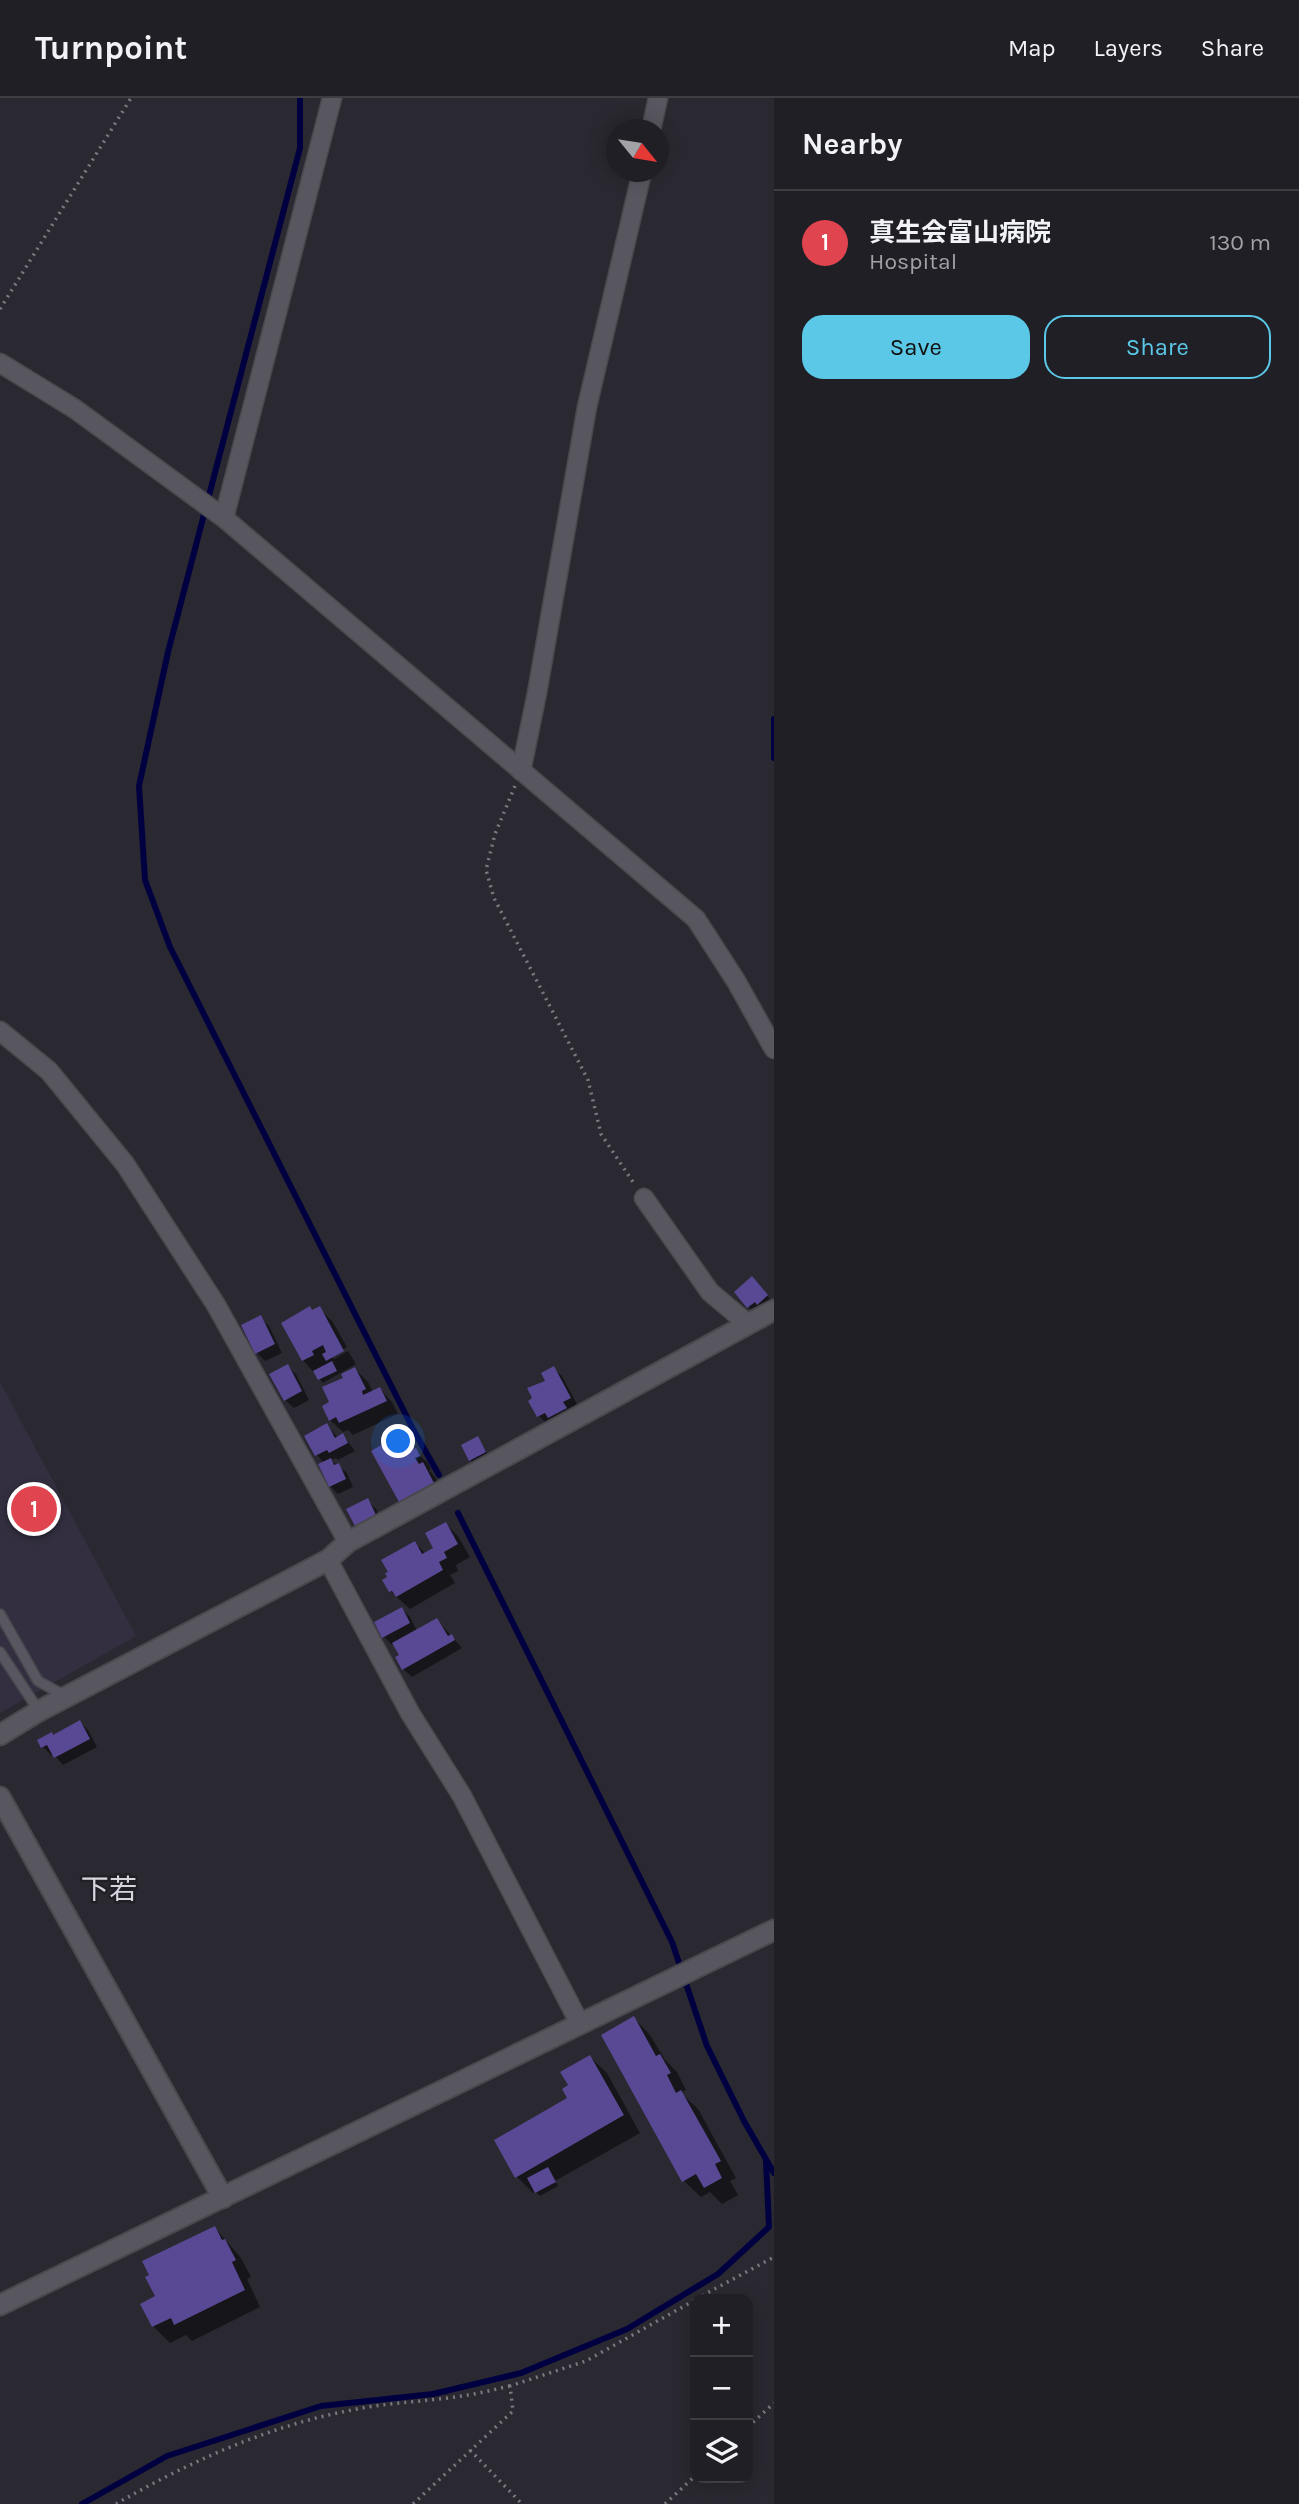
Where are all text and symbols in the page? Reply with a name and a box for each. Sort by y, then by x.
text: Turnpoint [35,29,187,67]
text: Map [1008,34,1056,62]
text: Layers [1094,34,1163,62]
text: Share [1201,34,1264,62]
north arrow [606,119,669,182]
text: Nearby [802,126,902,162]
text: 真生会富山病院 [869,217,1051,248]
text: 1 [821,229,829,256]
text: 130 m [1209,229,1271,256]
text: Hospital [869,248,957,275]
button: Save [802,315,1030,379]
button: Share [1044,315,1271,379]
your location [381,1424,415,1458]
pin: 1 [11,1483,57,1535]
district label: 下若 [81,1873,137,1906]
map controls [690,2294,753,2483]
button: + [690,2294,753,2357]
button: − [690,2357,753,2420]
button: layers [690,2420,753,2483]

